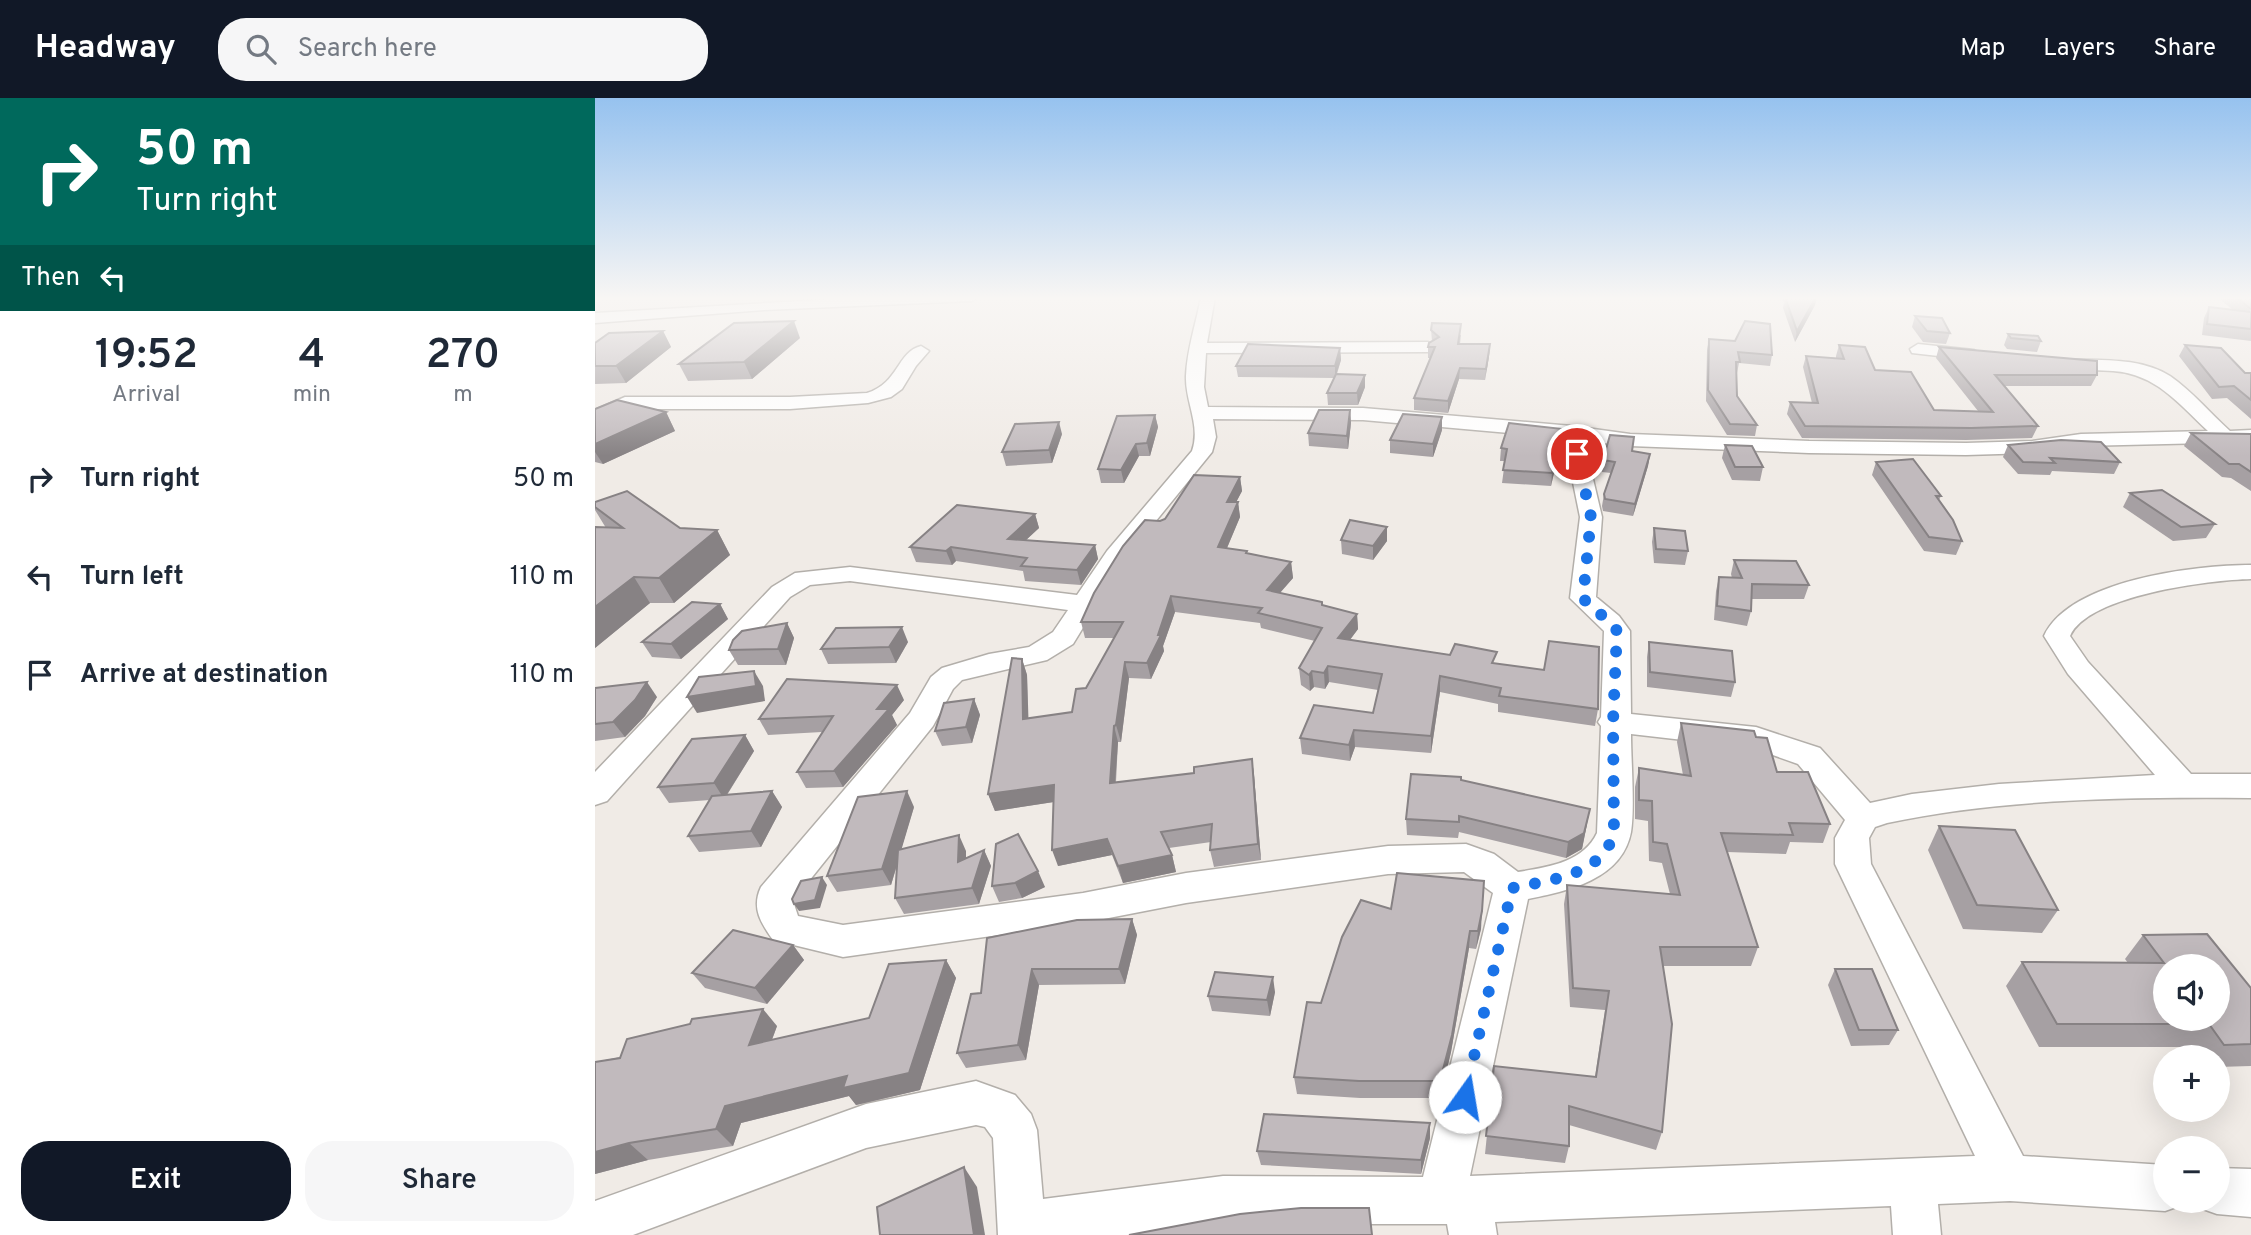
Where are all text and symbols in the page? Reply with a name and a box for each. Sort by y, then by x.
search box [218,18,708,81]
text: Headway [35,28,176,70]
icon: search [242,30,280,68]
text: Search here [298,33,437,66]
text: Map [1960,34,2005,64]
text: Layers [2043,34,2115,64]
text: Share [2153,34,2216,64]
text: 50 m [136,121,253,183]
icon: right [21,126,112,217]
text: Turn right [136,182,278,222]
icon: left [94,259,132,297]
text: Then [21,262,80,295]
text: 19:52 [95,330,198,383]
text: 4 [298,330,325,383]
text: 270 [426,330,500,383]
text: Arrival [112,381,181,410]
text: min [293,381,331,410]
text: m [453,381,473,410]
pin [1547,424,1607,484]
icon: arrive [1558,435,1596,473]
icon: right [21,460,59,498]
text: Turn right [80,463,200,496]
text: 50 m [513,463,574,496]
icon: left [21,558,59,596]
text: Turn left [80,561,184,594]
text: 110 m [510,561,574,594]
icon: arrive [21,656,59,694]
text: Arrive at destination [80,659,328,692]
text: 110 m [510,659,574,692]
map controls [2153,954,2230,1213]
button: sound [2153,954,2230,1031]
button: + [2153,1045,2230,1122]
position arrow [1428,1060,1502,1134]
button: − [2153,1136,2230,1213]
button: Exit [21,1141,291,1221]
button: Share [305,1141,574,1221]

